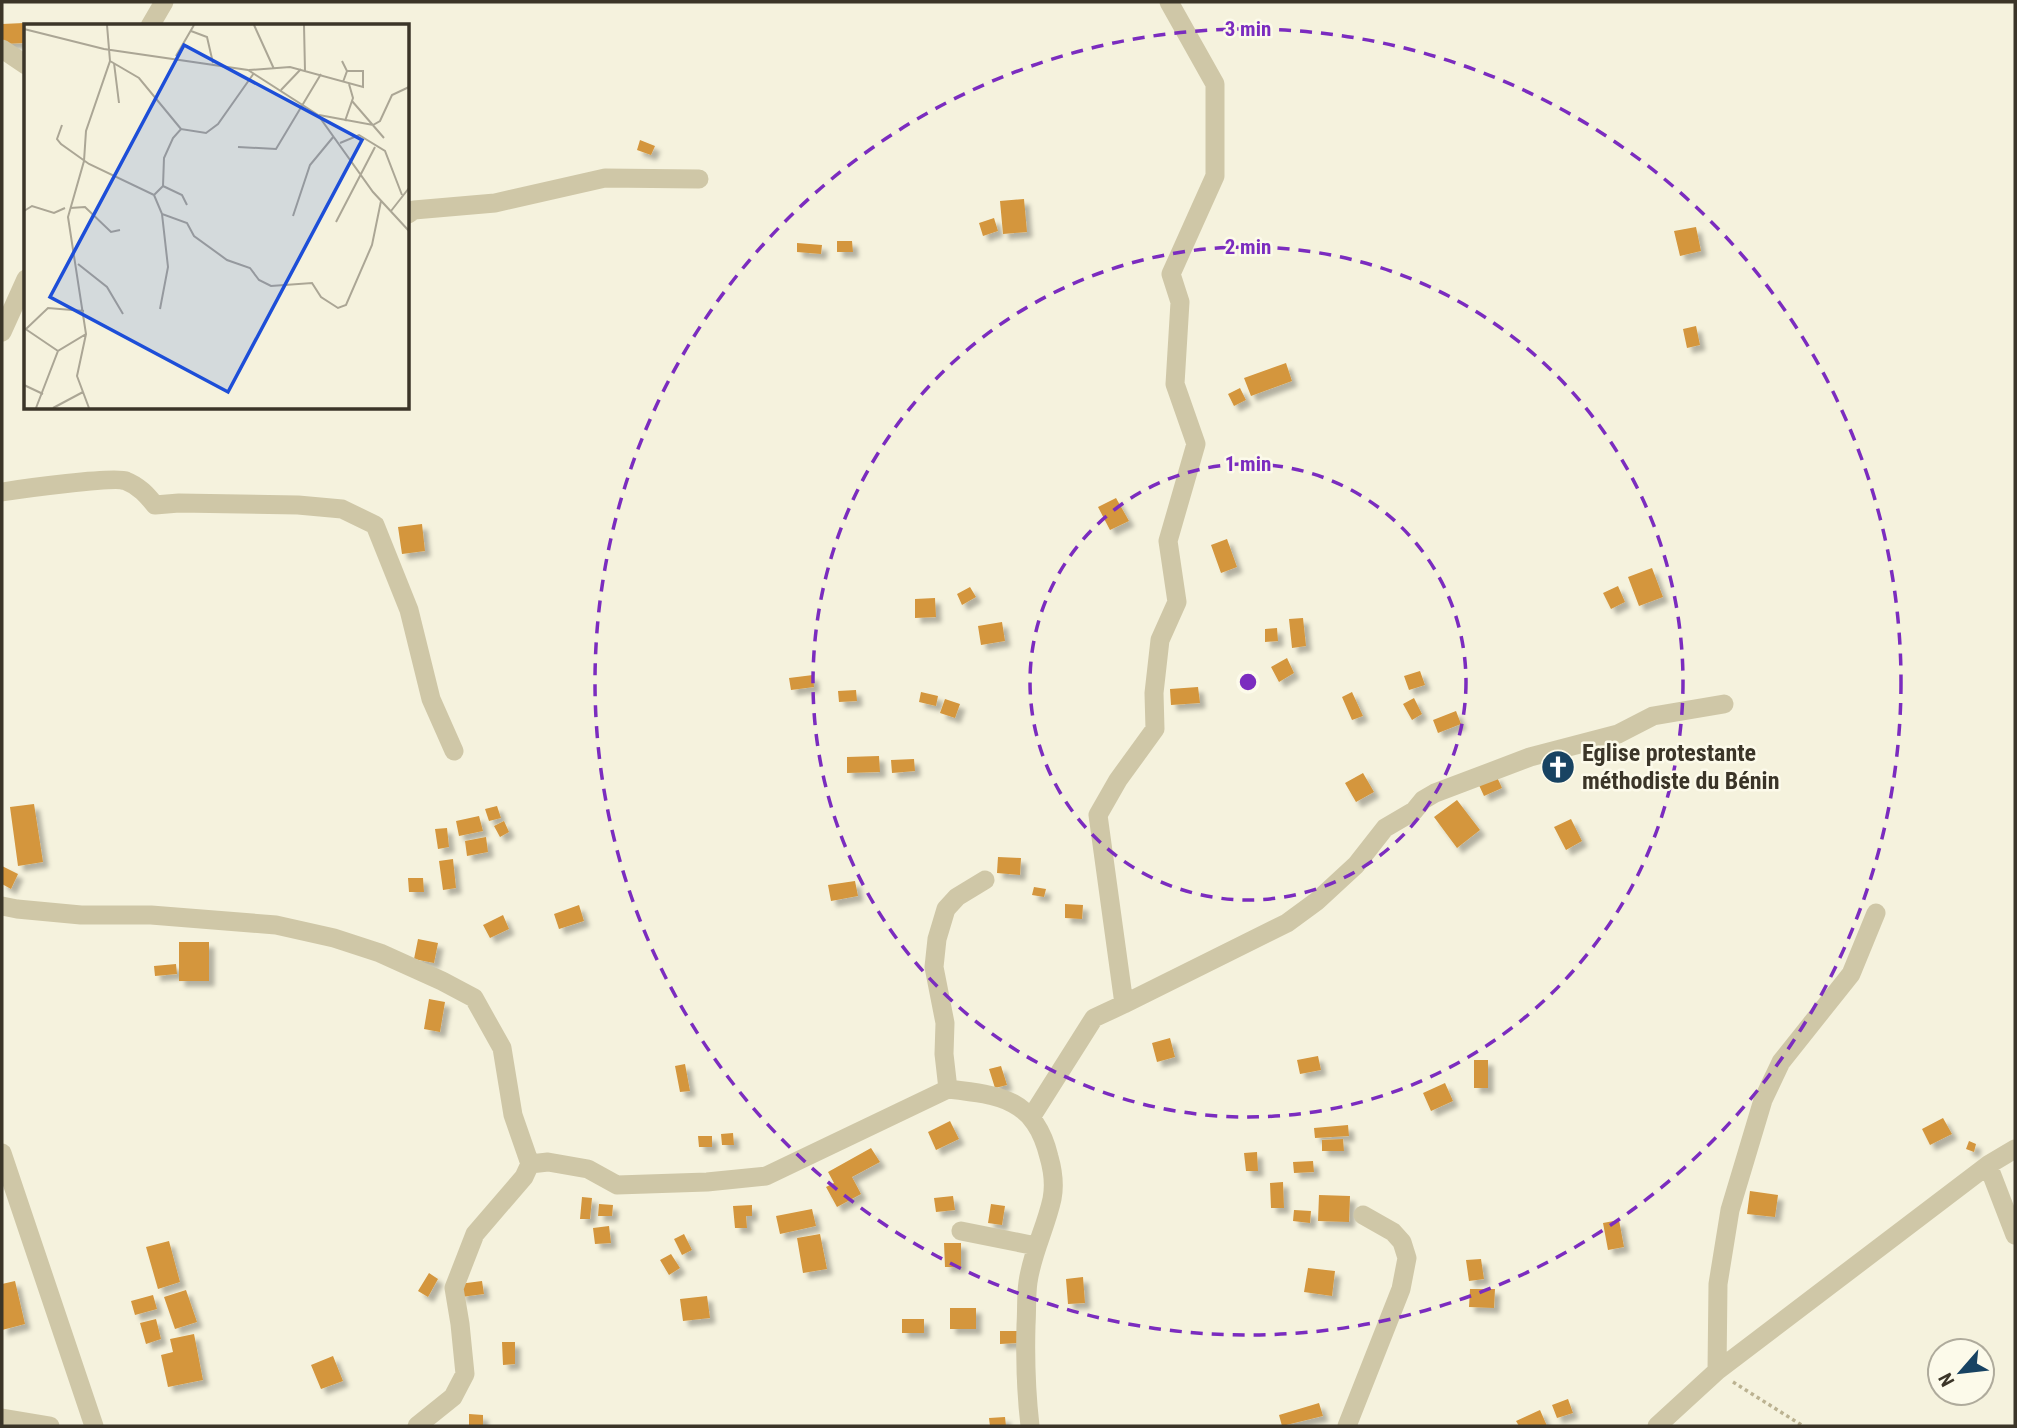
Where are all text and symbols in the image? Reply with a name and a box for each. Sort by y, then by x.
text: 3 min [1225,17,1271,41]
inset map [24,24,410,410]
text: 2 min [1225,235,1271,259]
text: 1 min [1225,452,1271,476]
centre of rings [1236,670,1260,694]
place label: Eglise protestante méthodiste du Bénin [1582,739,1779,795]
church icon: Eglise protestante méthodiste du Bénin [1539,748,1577,786]
north arrow [1926,1337,1996,1407]
text: N [1934,1369,1959,1390]

